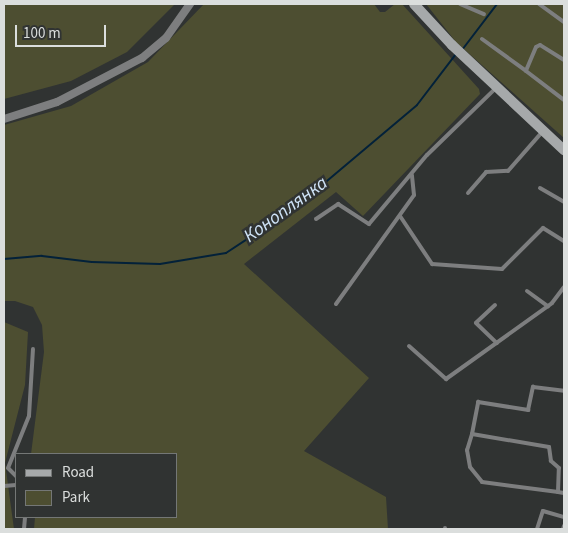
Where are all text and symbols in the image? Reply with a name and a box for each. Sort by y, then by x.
scale bar [18,15,109,47]
text: 100 m [23,23,61,44]
water label: Коноплянка [239,172,333,248]
legend [15,453,178,518]
text: Road [62,462,94,483]
text: Park [62,487,90,508]

